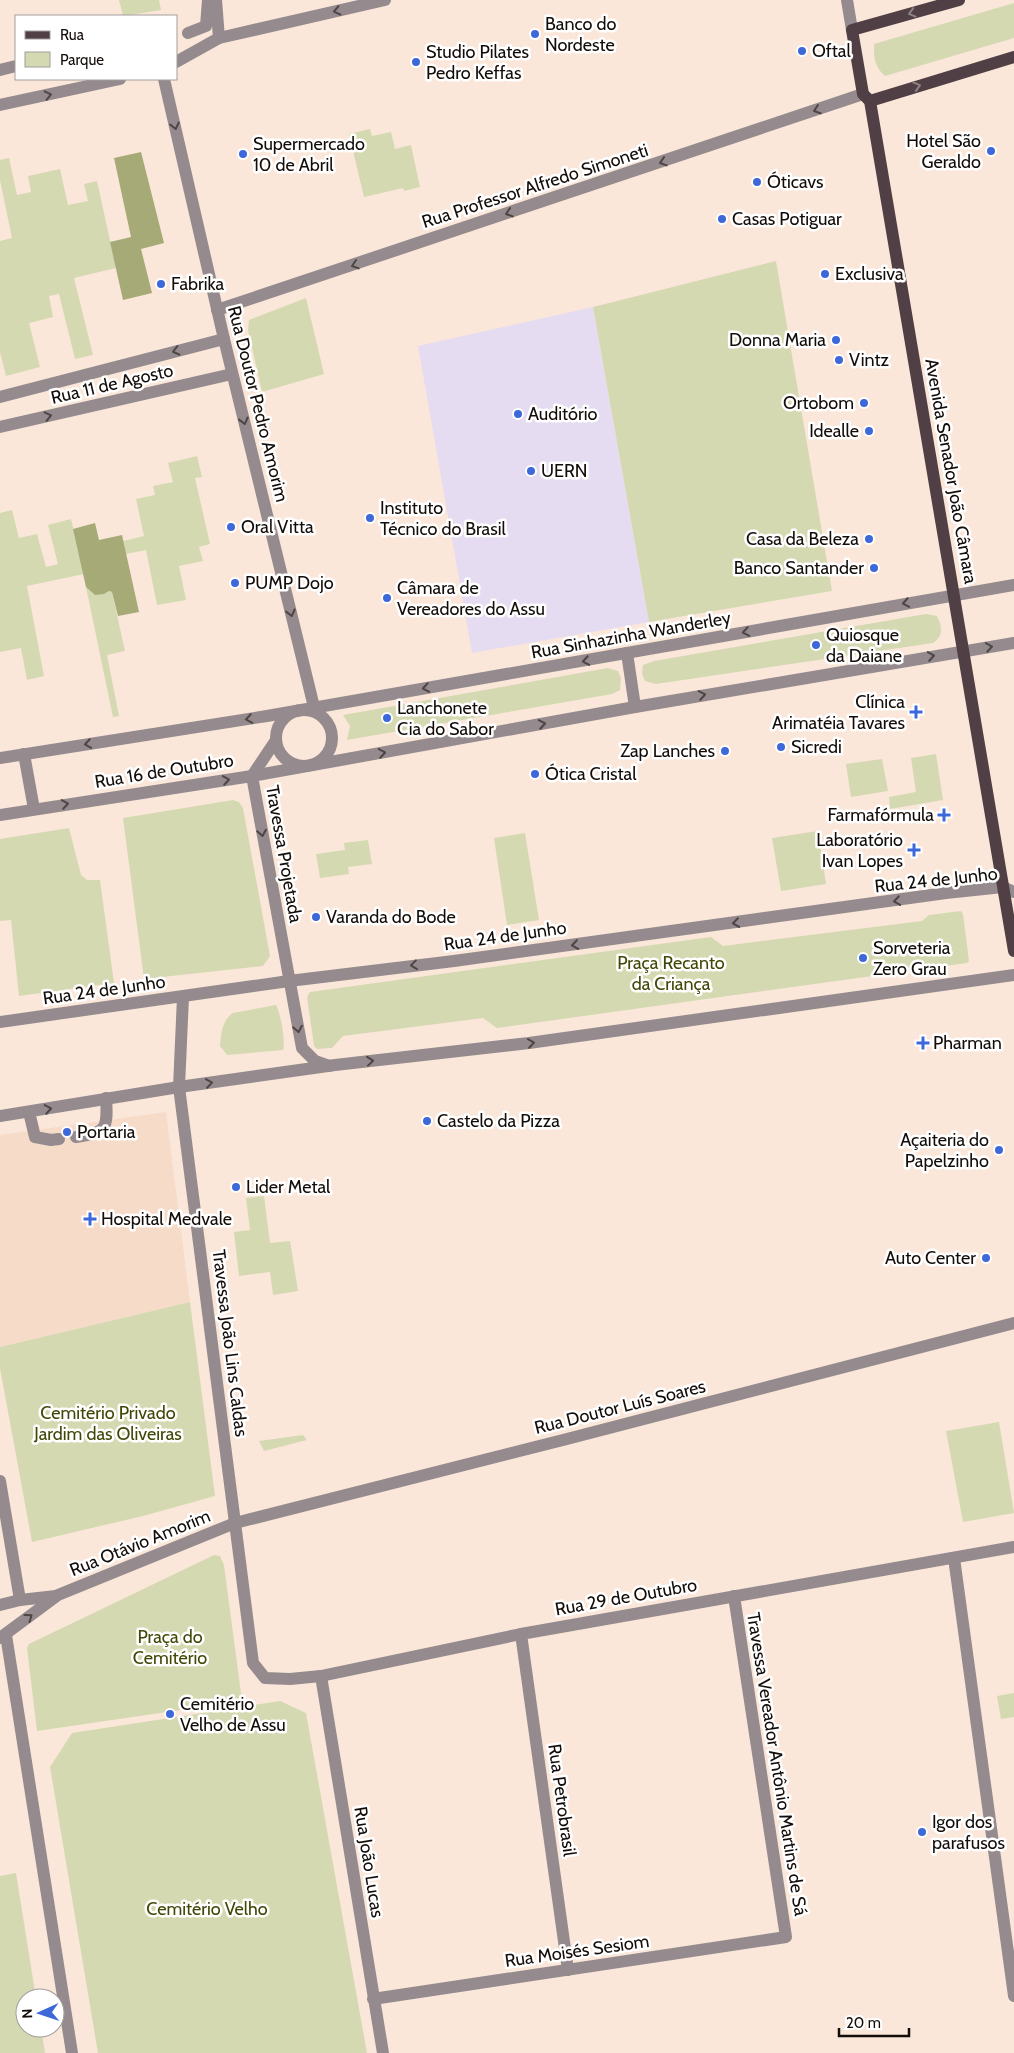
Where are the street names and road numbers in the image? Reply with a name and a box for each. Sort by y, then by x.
street label: Rua Professor Alfredo Simoneti [419,139,651,233]
street label: Rua Doutor Pedro Amorim [223,304,293,504]
street label: Avenida Senador João Câmara [920,357,982,586]
street label: Rua 11 de Agosto [49,359,175,409]
street label: Rua Sinhazinha Wanderley [529,607,733,663]
street label: Rua 16 de Outubro [93,749,235,793]
street label: Travessa Projetada [261,784,307,925]
street label: Rua 24 de Junho [873,863,999,897]
street label: Rua 24 de Junho [442,917,568,955]
street label: Rua 24 de Junho [41,971,167,1009]
street label: Travessa João Lins Caldas [208,1248,252,1438]
street label: Rua Doutor Luís Soares [532,1375,708,1439]
street label: Rua Otávio Amorim [66,1505,214,1581]
street label: Rua 29 de Outubro [553,1574,699,1620]
street label: Travessa Vereador Antônio Martins de Sá [742,1611,812,1918]
street label: Rua Petrobrasil [543,1742,581,1858]
street label: Rua João Lucas [349,1805,389,1919]
street label: Rua Moisés Sesiom [503,1930,651,1972]

